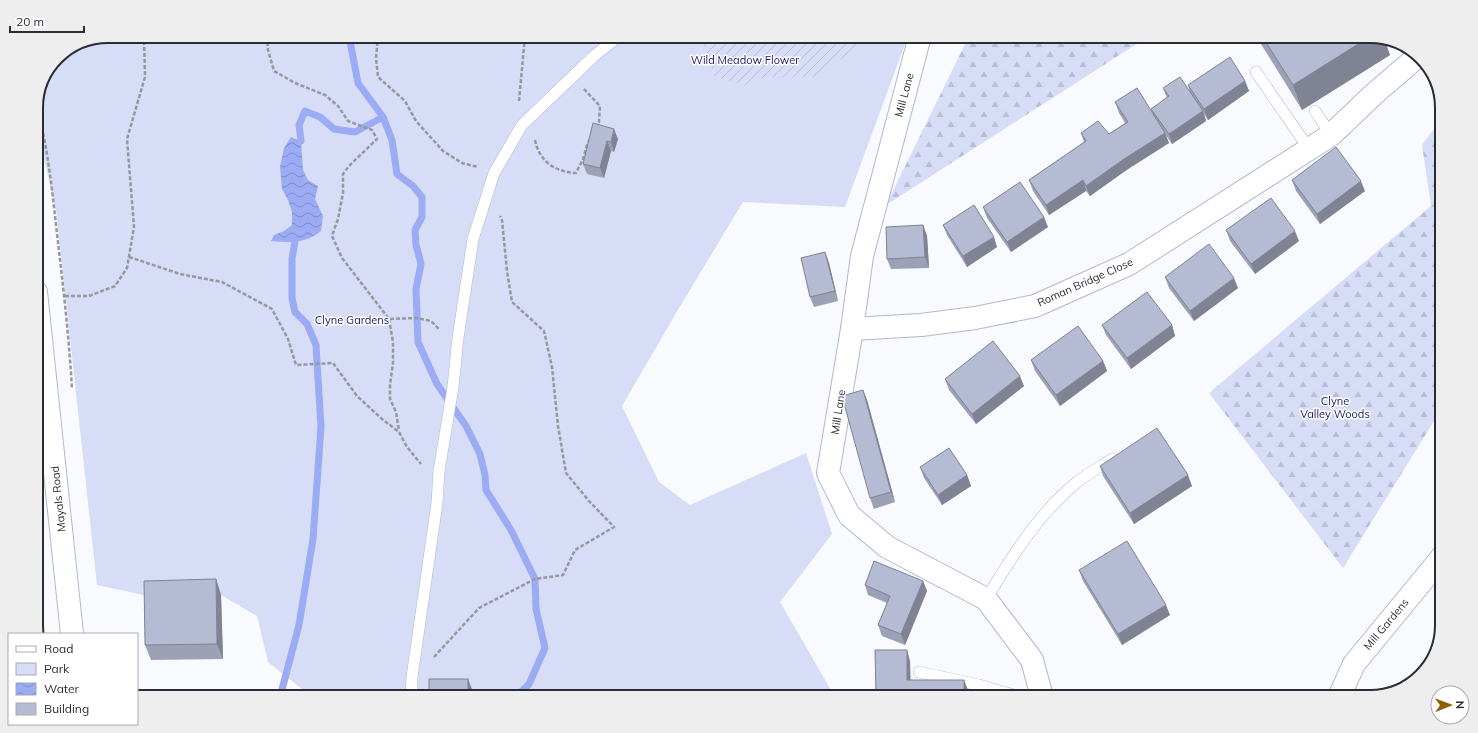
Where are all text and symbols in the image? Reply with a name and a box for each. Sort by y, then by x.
scale bar [10,8,84,34]
text: 20 m [16,14,44,29]
park label: Wild Meadow Flower [691,53,799,67]
street label: Mill Lane [891,71,917,119]
street label: Roman Bridge Close [1035,255,1135,309]
park label: Clyne Gardens [315,313,389,327]
street label: Mill Lane [828,389,848,435]
park label: Clyne Valley Woods [1300,394,1370,421]
street label: Mayals Road [48,465,68,533]
street label: Mill Gardens [1360,595,1412,653]
legend [8,633,138,725]
text: Road [44,641,73,656]
text: Park [44,661,70,676]
text: Water [44,681,80,696]
north arrow [1430,685,1470,725]
text: Building [44,701,89,716]
text: N [1453,701,1467,709]

